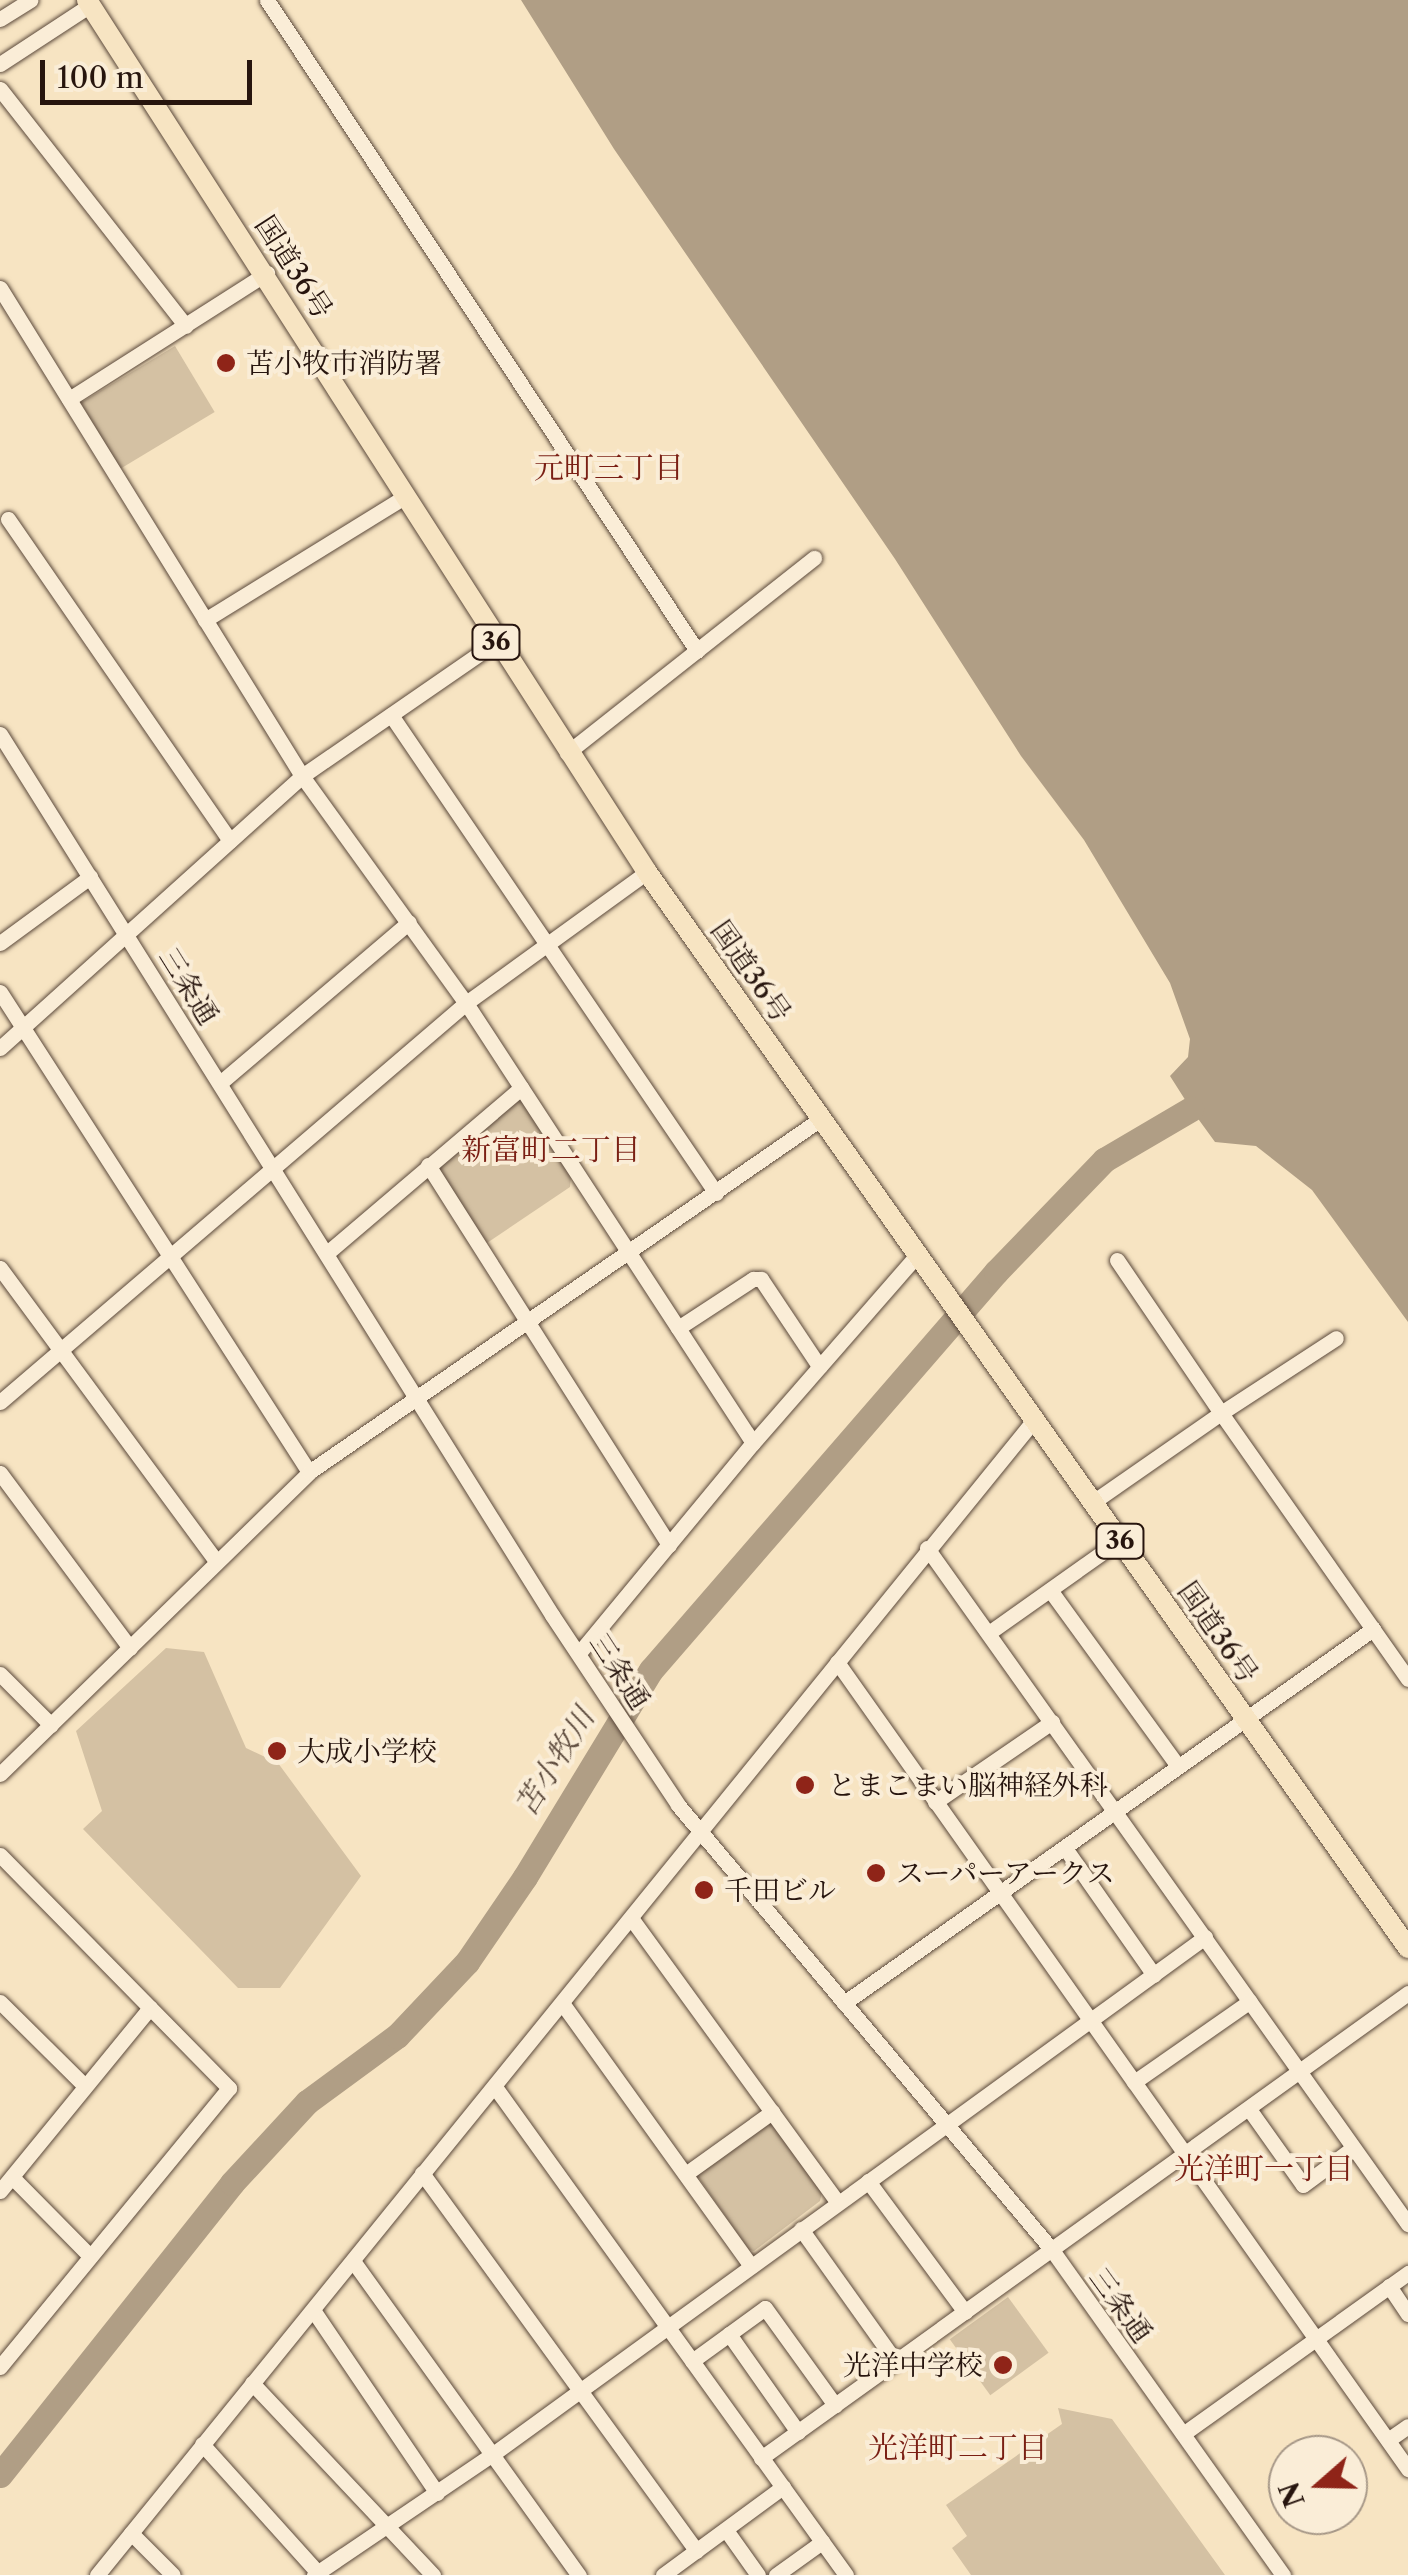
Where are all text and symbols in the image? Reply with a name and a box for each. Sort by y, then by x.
scale bar [45,40,258,102]
text: 100 m [57,59,144,96]
street label: 国道36号 [248,209,340,325]
place label: 苫小牧市消防署 [246,346,442,380]
marker: 苫小牧市消防署 [215,352,237,374]
district label: 元町三丁目 [534,450,684,486]
road number: 36 [471,622,521,662]
street label: 国道36号 [704,914,798,1028]
street label: 三条通 [152,941,226,1031]
district label: 新富町二丁目 [461,1132,641,1168]
road number: 36 [1095,1521,1145,1561]
street label: 国道36号 [1171,1575,1265,1689]
street label: 三条通 [583,1627,657,1715]
water label: 苫小牧川 [508,1702,602,1822]
place label: 大成小学校 [297,1734,437,1768]
marker: 大成小学校 [266,1740,288,1762]
place label: とまこまい脳神経外科 [828,1768,1108,1802]
marker: とまこまい脳神経外科 [792,1772,818,1798]
place label: スーパーアークス [896,1856,1118,1890]
marker: スーパーアークス [865,1862,887,1884]
place label: 千田ビル [724,1873,836,1907]
marker: 千田ビル [693,1879,715,1901]
district label: 光洋町一丁目 [1174,2151,1354,2187]
street label: 三条通 [1083,2261,1159,2349]
place label: 光洋中学校 [843,2348,983,2382]
marker: 光洋中学校 [992,2354,1014,2376]
district label: 光洋町二丁目 [868,2430,1048,2466]
north arrow [1268,2435,1368,2535]
text: N [1272,2477,1312,2512]

